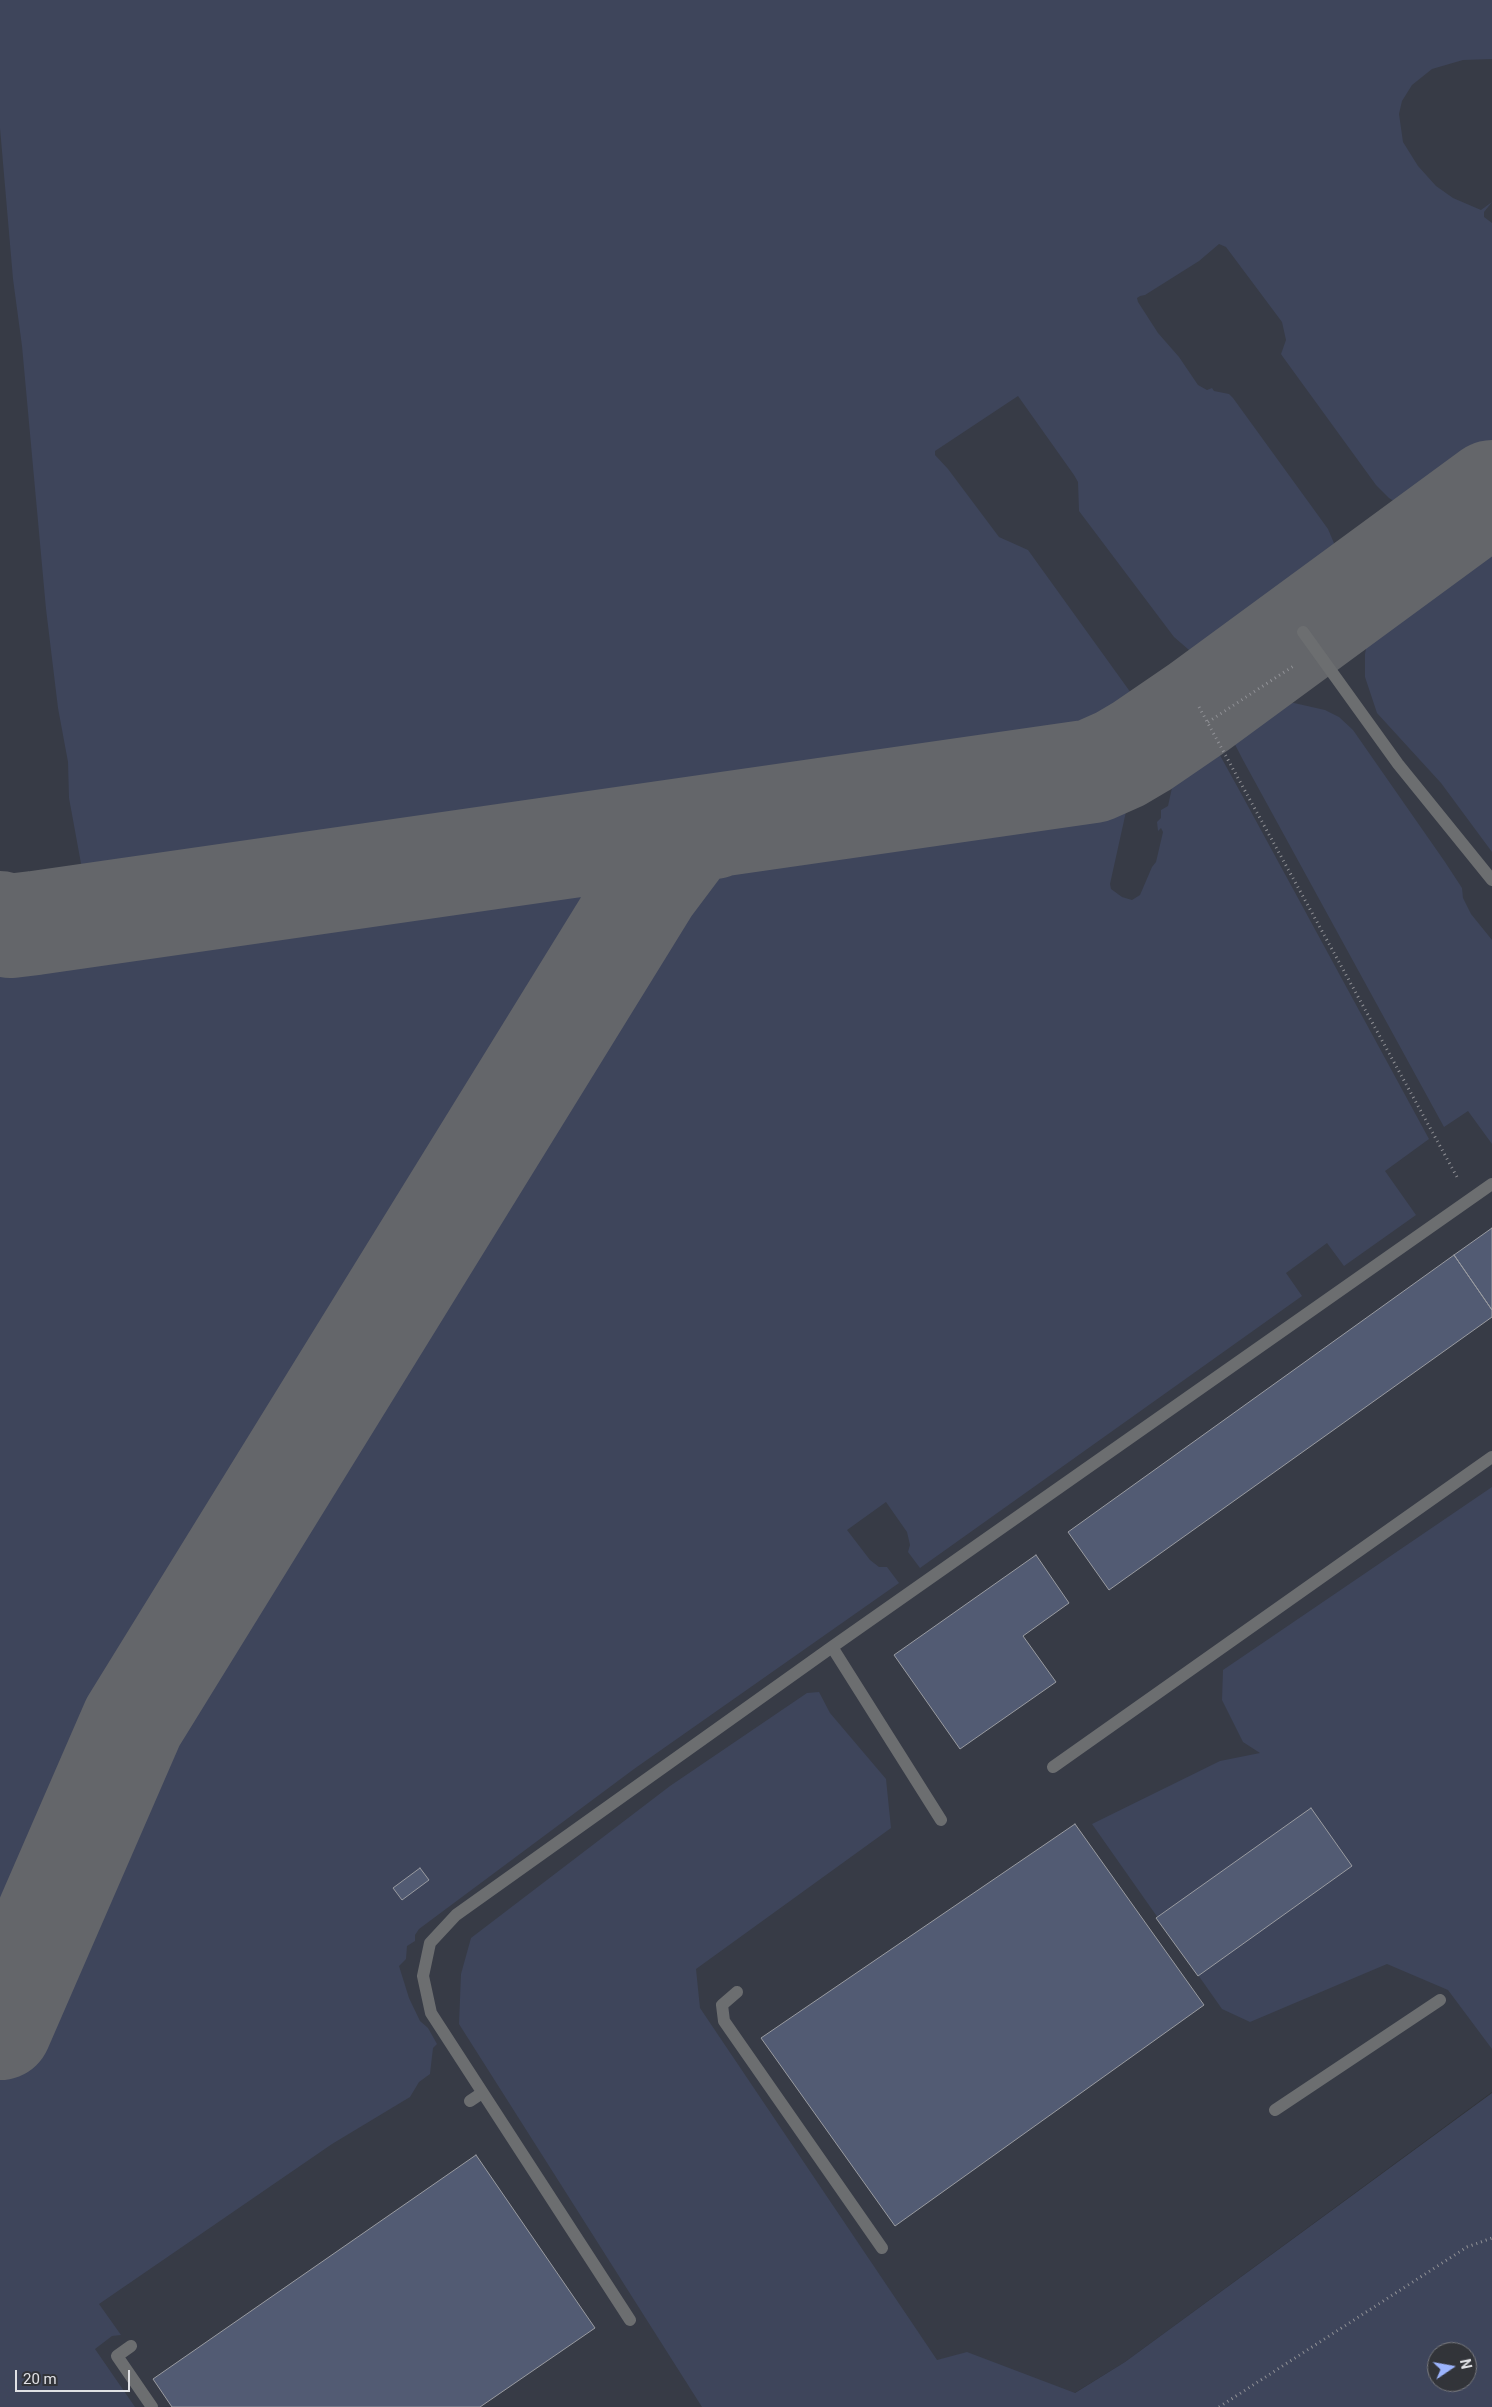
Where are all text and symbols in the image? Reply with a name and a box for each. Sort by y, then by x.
north arrow [1427,2342,1477,2392]
text: N [1457,2358,1475,2371]
scale bar [18,2360,132,2392]
text: 20 m [23,2370,57,2388]

